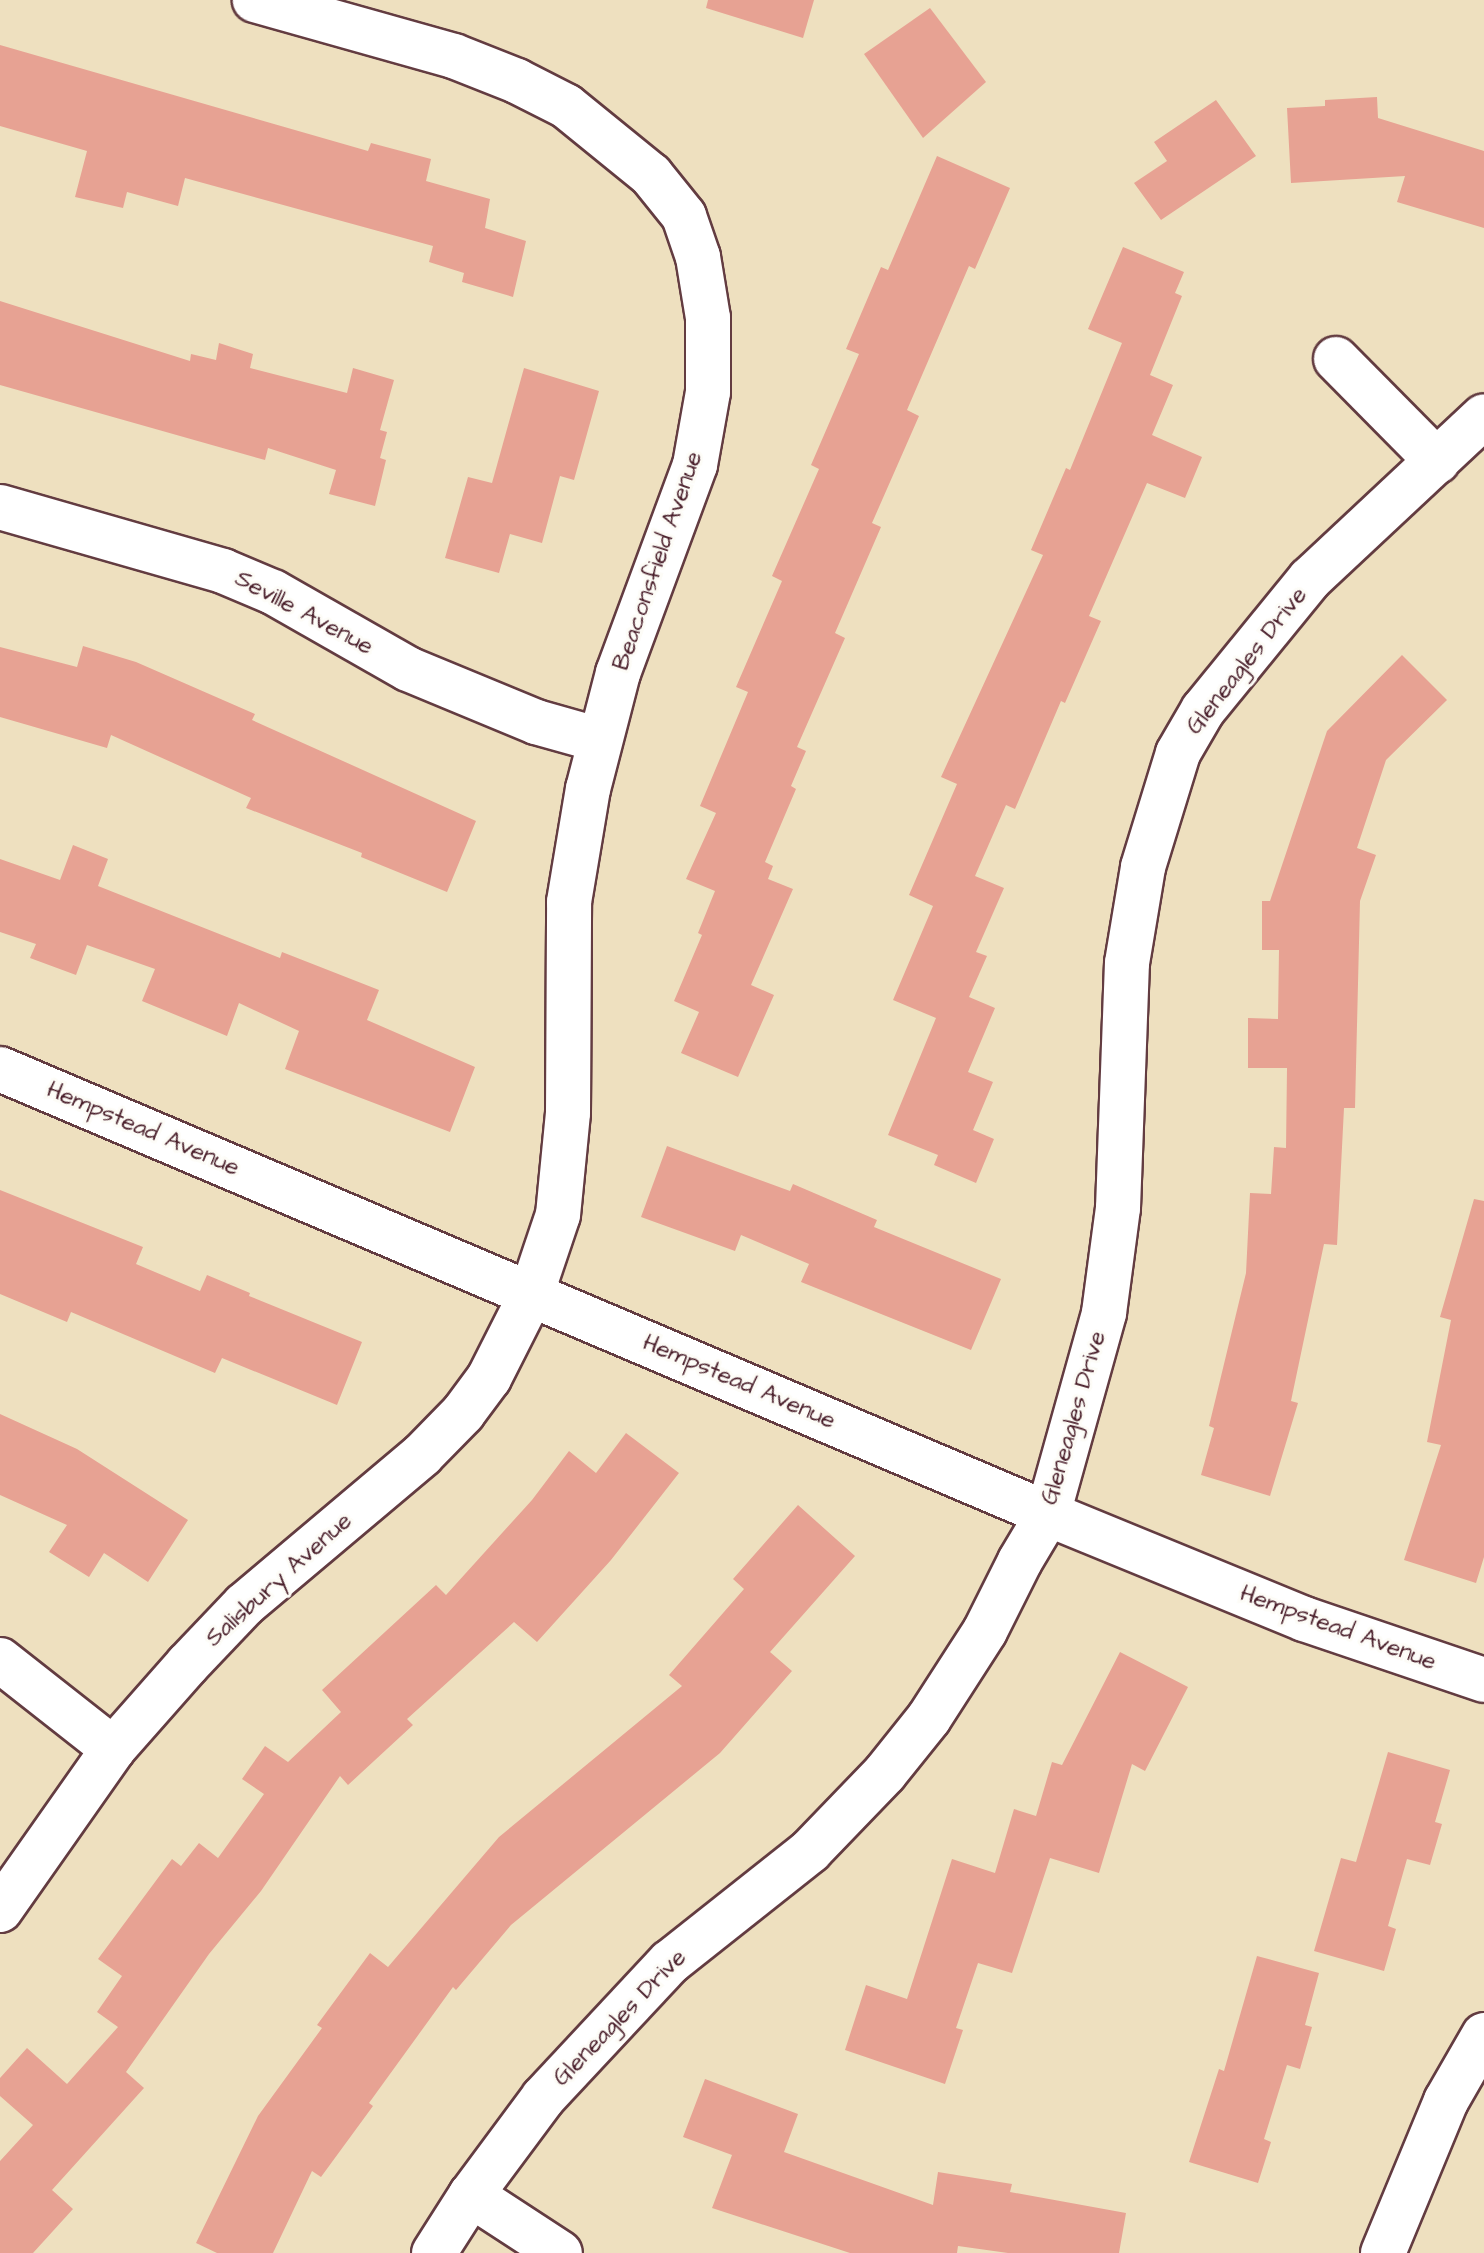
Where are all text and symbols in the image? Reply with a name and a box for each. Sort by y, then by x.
street label: Beaconsfield Avenue [607,448,709,674]
street label: Seville Avenue [230,564,378,662]
street label: Gleneagles Drive [1180,582,1314,740]
street label: Hempstead Avenue [42,1075,244,1183]
street label: Hempstead Avenue [638,1328,840,1436]
street label: Gleneagles Drive [1035,1328,1113,1508]
street label: Salisbury Avenue [200,1507,358,1653]
street label: Hempstead Avenue [1236,1579,1440,1677]
street label: Gleneagles Drive [547,1944,693,2092]

